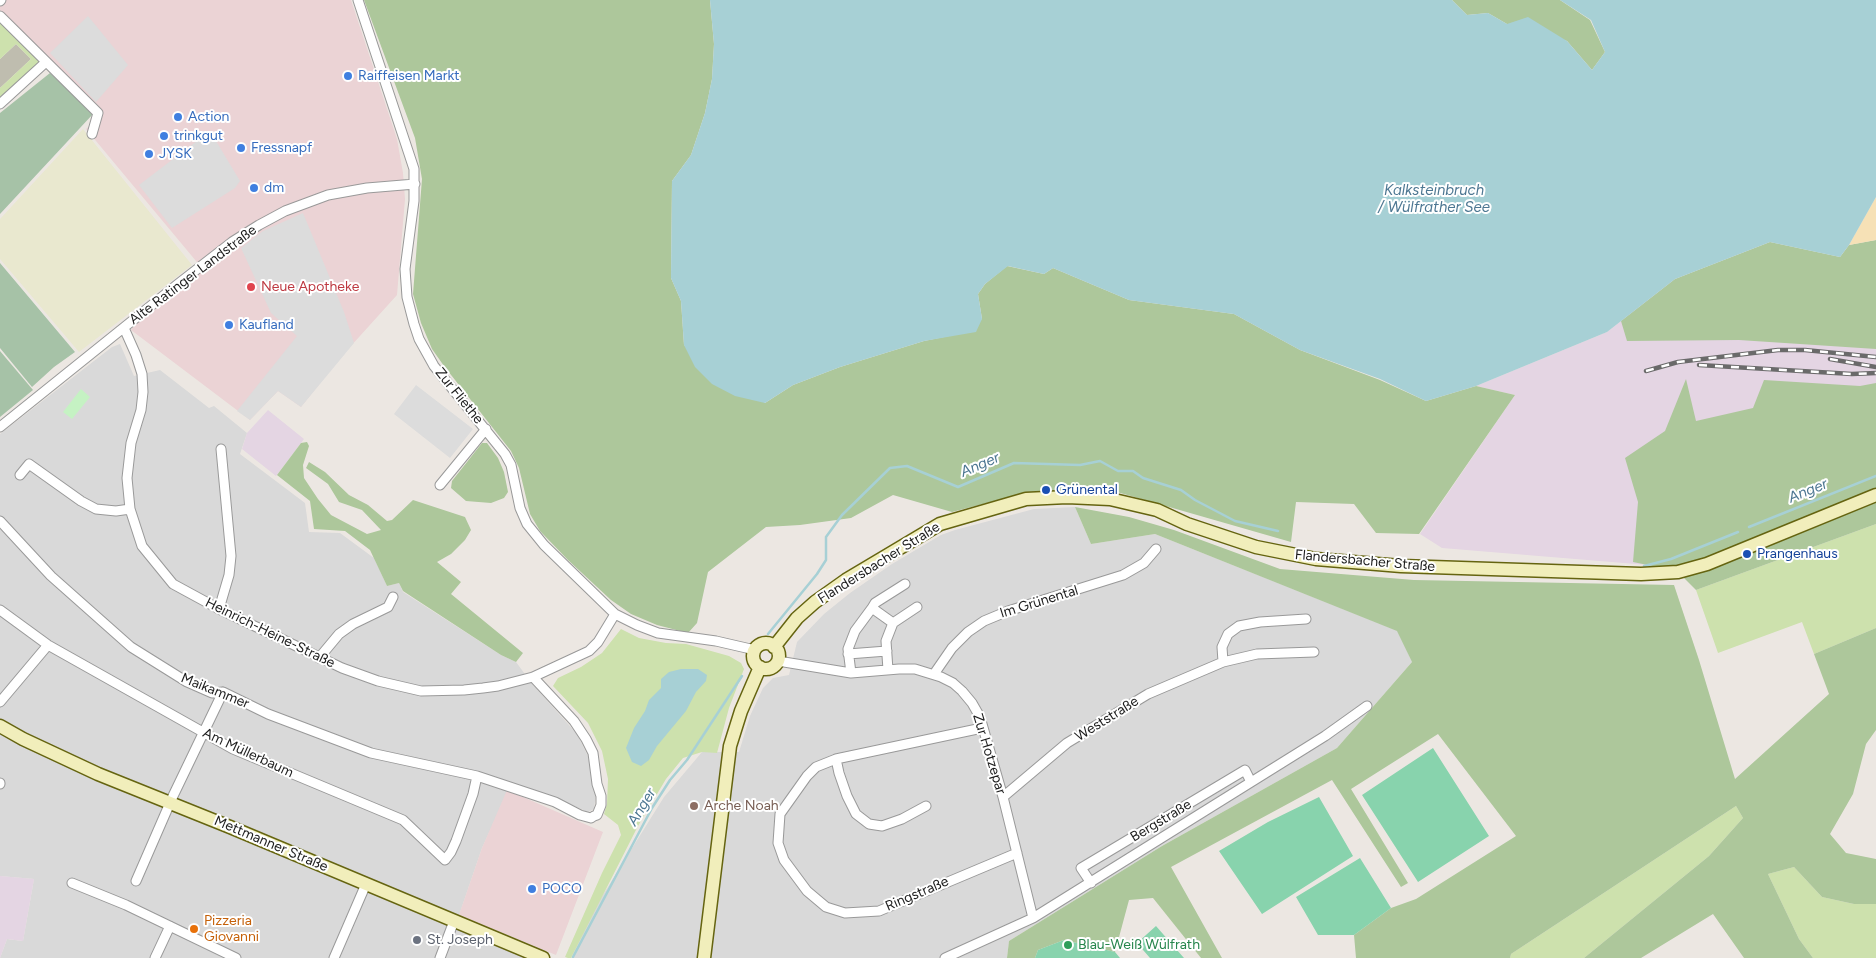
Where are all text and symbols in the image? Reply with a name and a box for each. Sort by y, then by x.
place label: Raiffeisen Markt [358,68,460,84]
marker: Raiffeisen Markt [342,70,354,82]
place label: Action [188,109,229,125]
marker: Action [172,111,184,123]
place label: trinkgut [174,128,223,144]
marker: trinkgut [158,130,170,142]
place label: Fressnapf [251,140,312,156]
marker: Fressnapf [235,142,247,154]
place label: JYSK [159,146,192,162]
marker: JYSK [143,148,155,160]
place label: dm [264,180,284,196]
marker: dm [248,182,260,194]
water label: Kalksteinbruch / Wülfrather See [1378,182,1490,217]
street label: Alte Ratinger Landstraße [126,222,260,328]
place label: Neue Apotheke [261,279,359,295]
marker: Neue Apotheke [245,281,257,293]
place label: Kaufland [239,317,294,333]
marker: Kaufland [223,319,235,331]
street label: Zur Fliethe [431,365,487,427]
water label: Anger [958,449,1002,481]
water label: Anger [1786,475,1830,507]
place label: Grünental [1056,482,1118,498]
marker: Grünental [1040,484,1052,496]
street label: Flandersbacher Straße [815,519,943,607]
place label: Prangenhaus [1757,546,1838,562]
street label: Flandersbacher Straße [1294,547,1436,575]
marker: Prangenhaus [1741,548,1753,560]
street label: Im Grünental [998,582,1080,622]
street label: Heinrich-Heine-Straße [202,594,338,672]
street label: Maikammer [178,670,252,712]
street label: Weststraße [1072,693,1142,745]
street label: Zur Hotzepar [969,712,1009,796]
street label: Am Müllerbaum [200,725,296,781]
water label: Anger [624,785,660,829]
street label: Bergstraße [1127,796,1195,846]
place label: Arche Noah [704,798,779,814]
marker: Arche Noah [688,800,700,812]
street label: Mettmanner Straße [212,812,330,876]
street label: Ringstraße [883,873,951,915]
place label: POCO [542,881,582,897]
marker: POCO [526,883,538,895]
place label: Pizzeria Giovanni [204,913,259,946]
marker: Pizzeria Giovanni [188,923,200,935]
place label: St. Joseph [427,932,493,948]
marker: St. Joseph [411,934,423,946]
place label: Blau-Weiß Wülfrath [1078,937,1200,953]
marker: Blau-Weiß Wülfrath [1062,939,1074,951]

